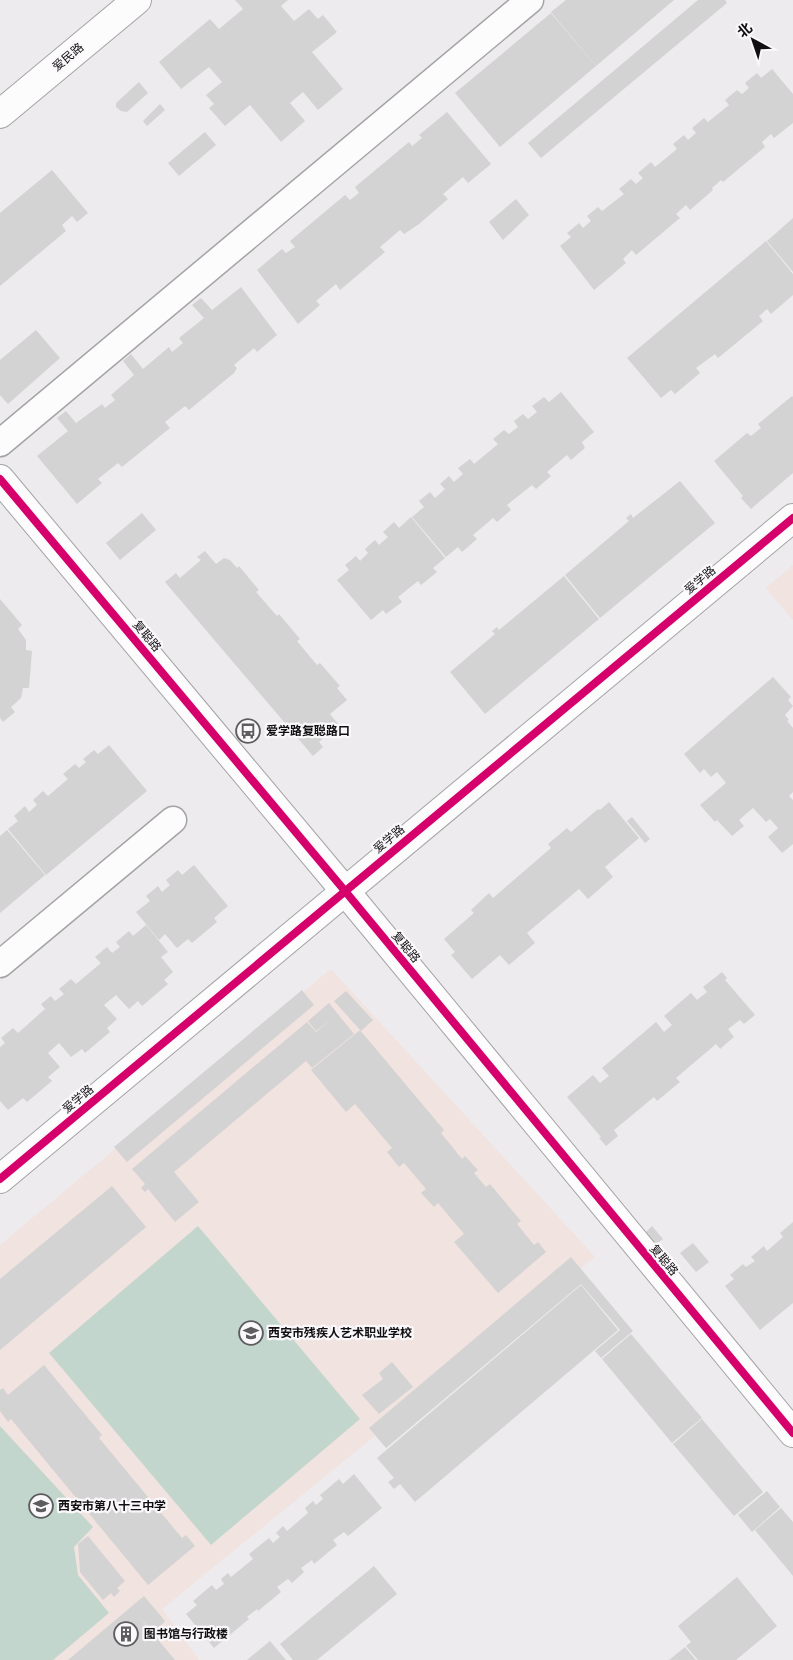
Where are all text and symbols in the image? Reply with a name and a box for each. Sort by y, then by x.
north arrow [728,15,778,65]
text: 北 [734,19,755,41]
street label: 爱民路 [50,40,86,74]
street label: 爱学路 [682,563,718,597]
street label: 复聪路 [130,618,164,654]
bus stop icon: 爱学路复聪路口 [235,718,261,744]
place label: 爱学路复聪路口 [266,724,350,738]
street label: 爱学路 [371,822,407,856]
street label: 复聪路 [389,929,423,965]
street label: 爱学路 [60,1082,96,1116]
street label: 复聪路 [647,1242,681,1278]
school or university icon: 西安市残疾人艺术职业学校 [238,1320,264,1346]
place label: 西安市残疾人艺术职业学校 [268,1326,412,1340]
school or university icon: 西安市第八十三中学 [28,1493,54,1519]
place label: 西安市第八十三中学 [58,1499,166,1513]
building icon: 图书馆与行政楼 [113,1621,139,1647]
place label: 图书馆与行政楼 [144,1627,228,1641]

